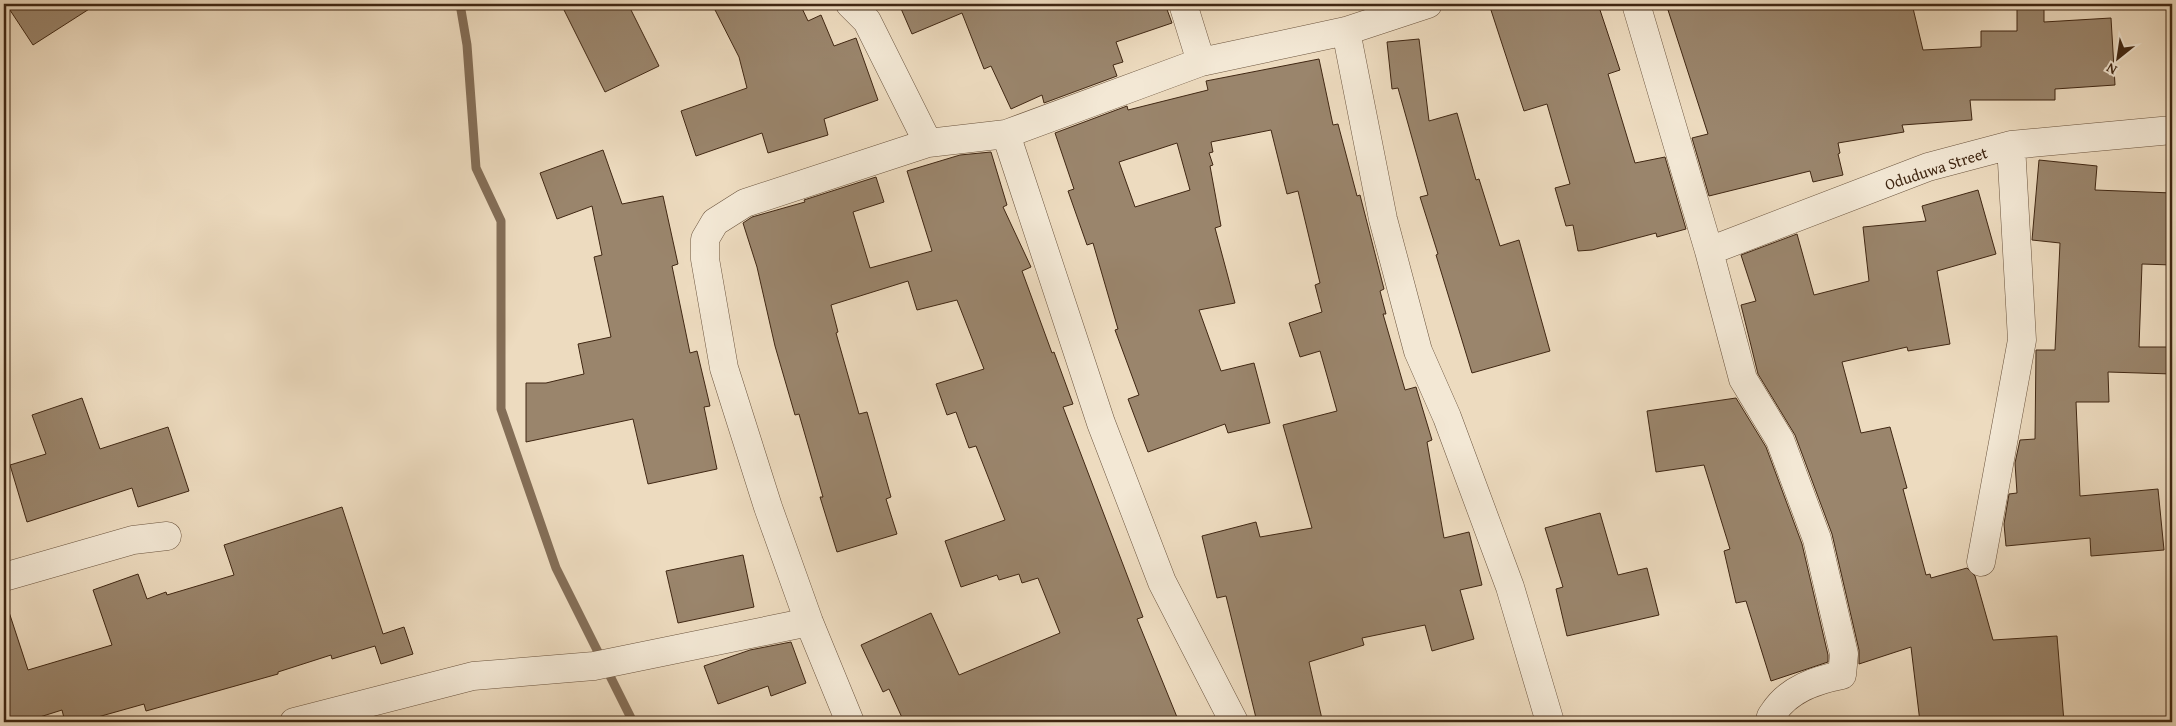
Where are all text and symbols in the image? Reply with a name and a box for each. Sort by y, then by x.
north arrow [2094,32,2144,82]
text: N [2102,58,2121,80]
street label: Oduduwa Street [1882,140,1991,196]

